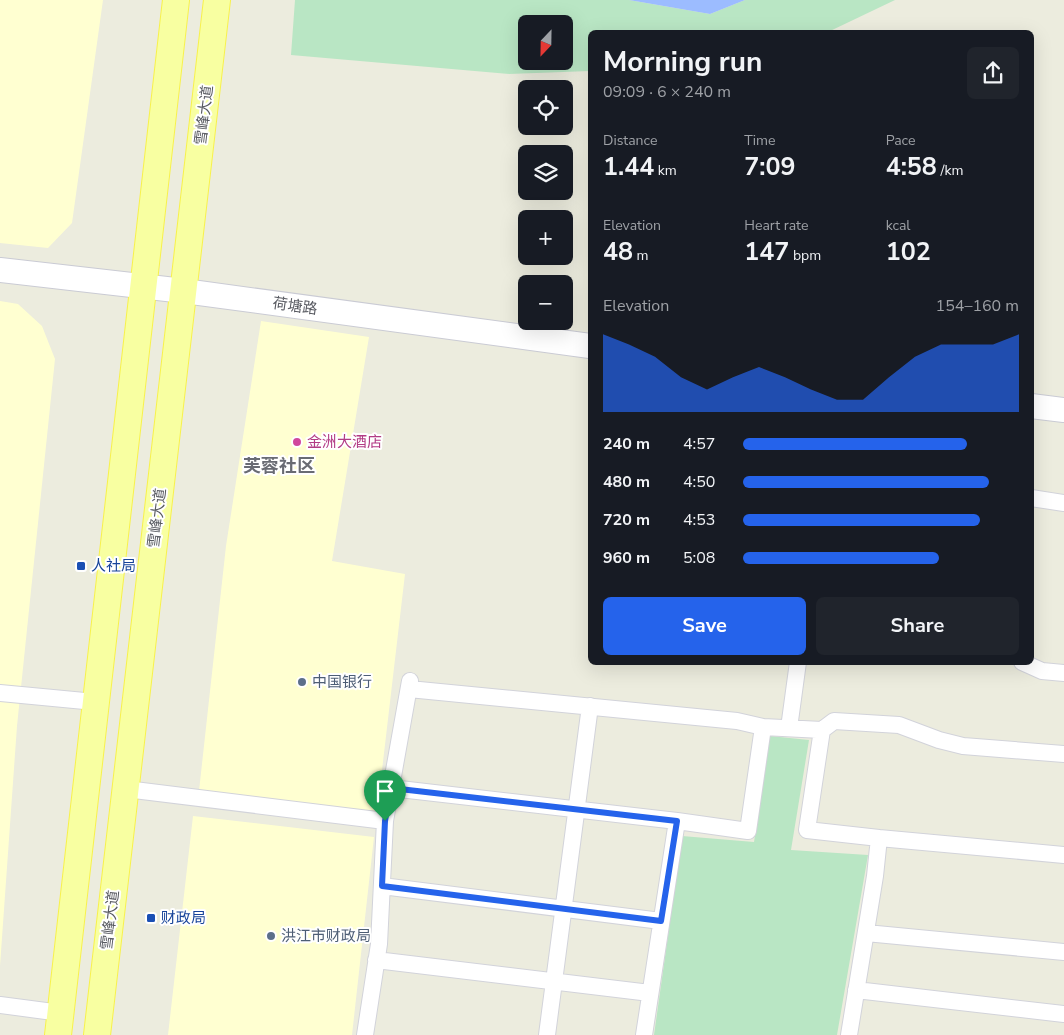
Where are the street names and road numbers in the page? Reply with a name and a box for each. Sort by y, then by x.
street label: 雪峰大道 [190,84,218,146]
street label: 荷塘路 [271,293,319,319]
street label: 雪峰大道 [143,487,171,549]
street label: 雪峰大道 [96,889,124,951]

